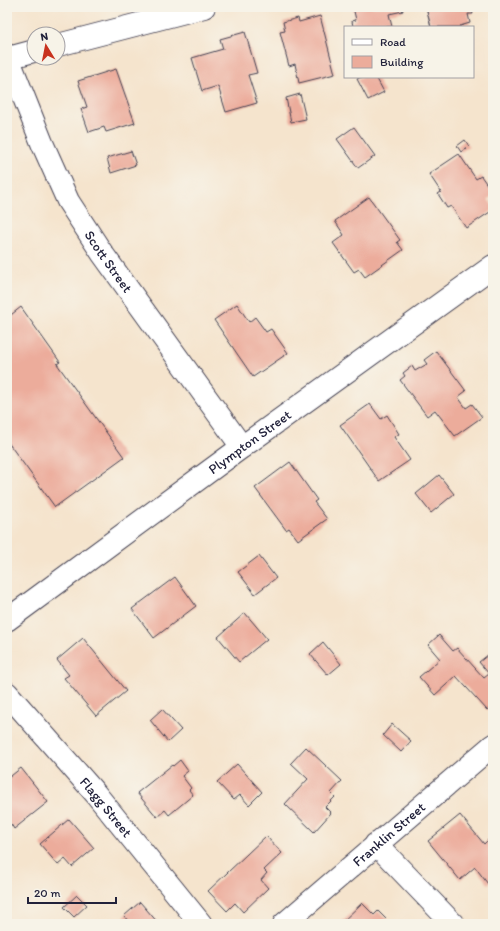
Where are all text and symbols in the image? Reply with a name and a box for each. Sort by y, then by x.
north arrow [26,26,66,66]
legend [344,26,474,78]
text: N [40,30,49,44]
text: Road [380,35,406,49]
text: Building [380,55,424,69]
street label: Scott Street [81,227,136,296]
street label: Plympton Street [205,406,294,478]
street label: Flagg Street [76,773,136,841]
street label: Franklin Street [349,798,429,870]
scale bar [28,879,116,905]
text: 20 m [34,886,61,900]

